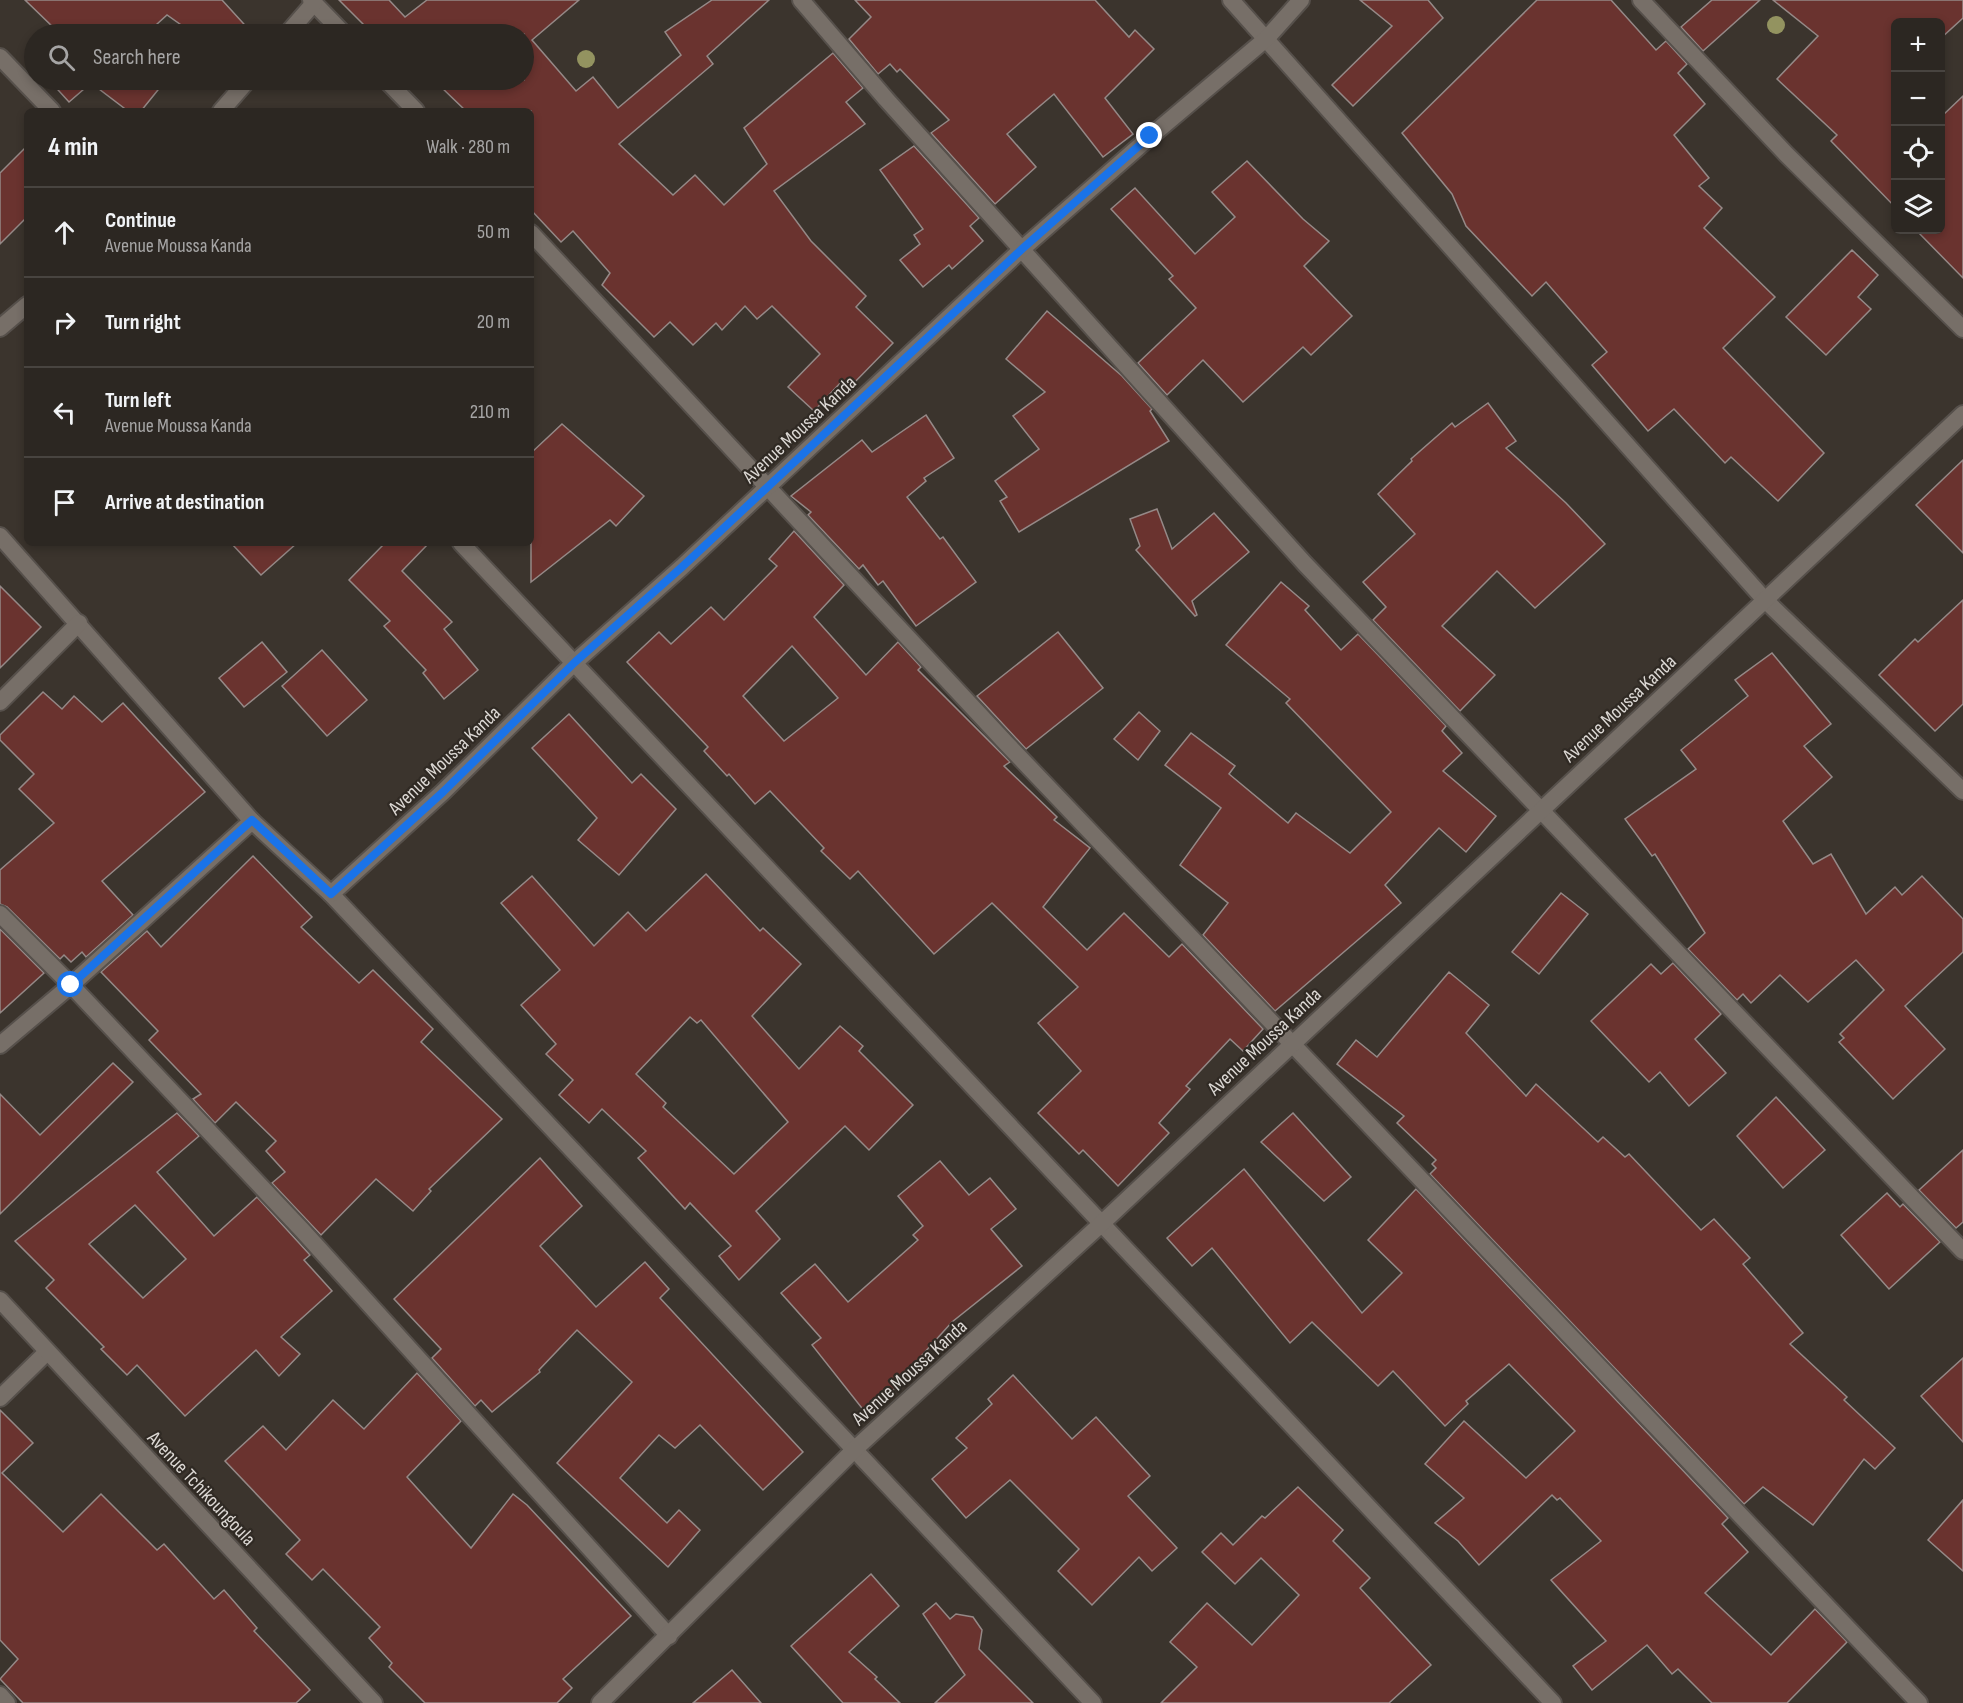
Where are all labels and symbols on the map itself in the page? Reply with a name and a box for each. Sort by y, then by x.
route end [1136,122,1162,148]
street label: Avenue Moussa Kanda [737,371,862,489]
street label: Avenue Moussa Kanda [1557,650,1682,768]
street label: Avenue Moussa Kanda [383,701,506,821]
route start [57,971,83,997]
street label: Avenue Moussa Kanda [1202,983,1327,1101]
street label: Avenue Moussa Kanda [846,1315,972,1431]
street label: Avenue Tchikoungoula [141,1426,260,1551]

